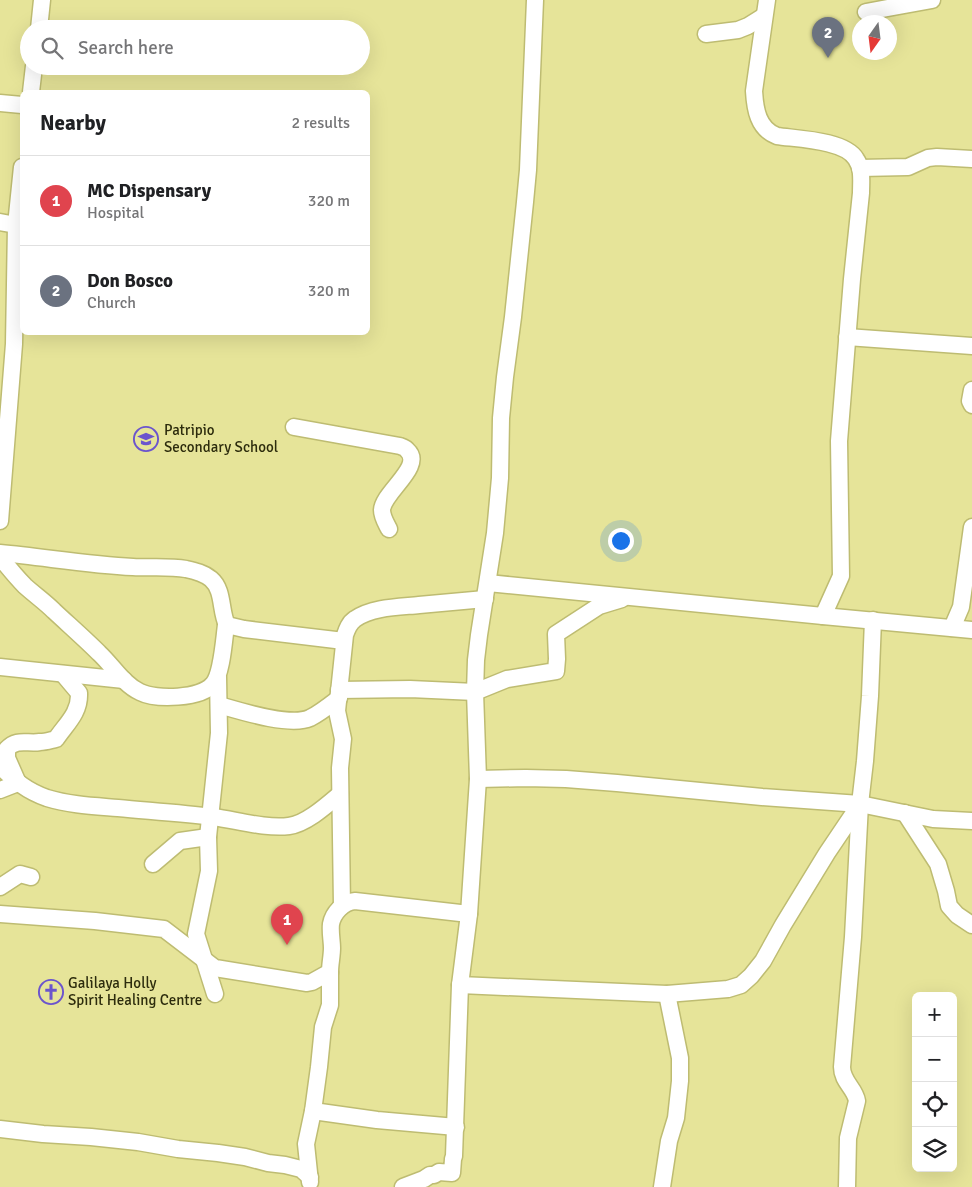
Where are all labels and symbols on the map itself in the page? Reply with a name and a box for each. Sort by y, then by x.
north arrow [852,15,897,60]
pin: 2 [812,17,844,58]
place label: Patripio Secondary School [164,421,278,456]
school or university icon: Patripio Secondary School [133,426,159,452]
your location [608,528,634,554]
pin: 1 [271,904,303,945]
place label: Galilaya Holly Spirit Healing Centre [68,974,202,1009]
church icon: Galilaya Holly Spirit Healing Centre [38,979,64,1005]

